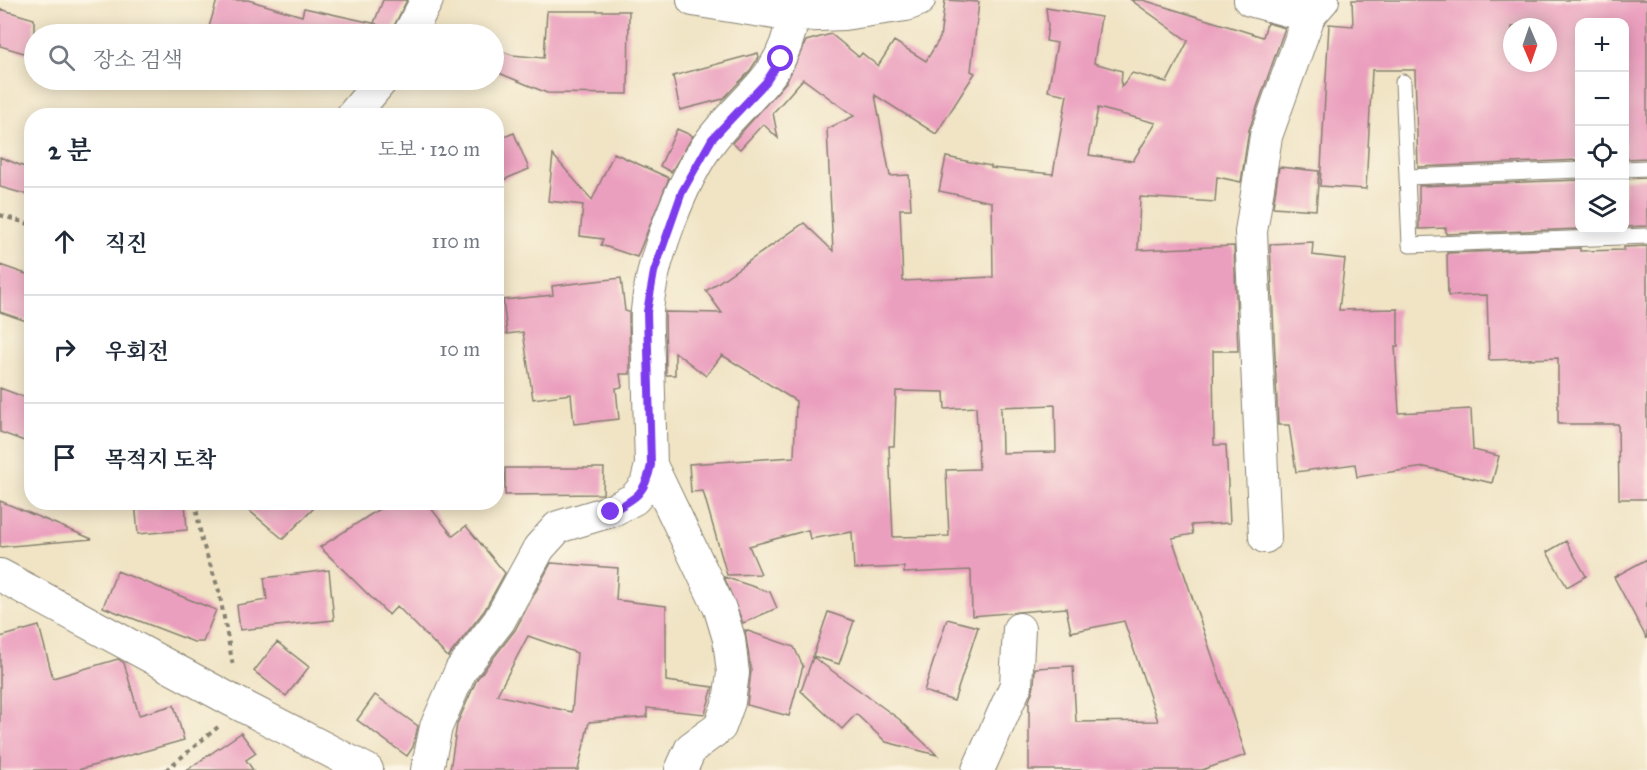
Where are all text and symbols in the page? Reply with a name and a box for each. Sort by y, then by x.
north arrow [1503,18,1557,72]
map controls [1575,18,1629,234]
button: + [1575,18,1629,72]
search box [24,24,504,90]
icon: search [45,41,78,74]
route start [767,45,793,71]
text: 장소 검색 [93,46,183,73]
button: − [1575,72,1629,126]
button: locate [1575,126,1629,180]
text: 2 분 [48,134,92,166]
text: 도보 · 120 m [378,137,480,161]
button: layers [1575,180,1629,234]
icon: ahead [48,225,81,258]
text: 110 m [432,229,480,253]
text: 직진 [105,230,148,257]
icon: right [48,333,81,366]
text: 10 m [439,337,480,361]
text: 우회전 [105,338,169,365]
icon: arrive [48,441,81,474]
text: 목적지 도착 [105,446,216,473]
route end [597,498,623,524]

